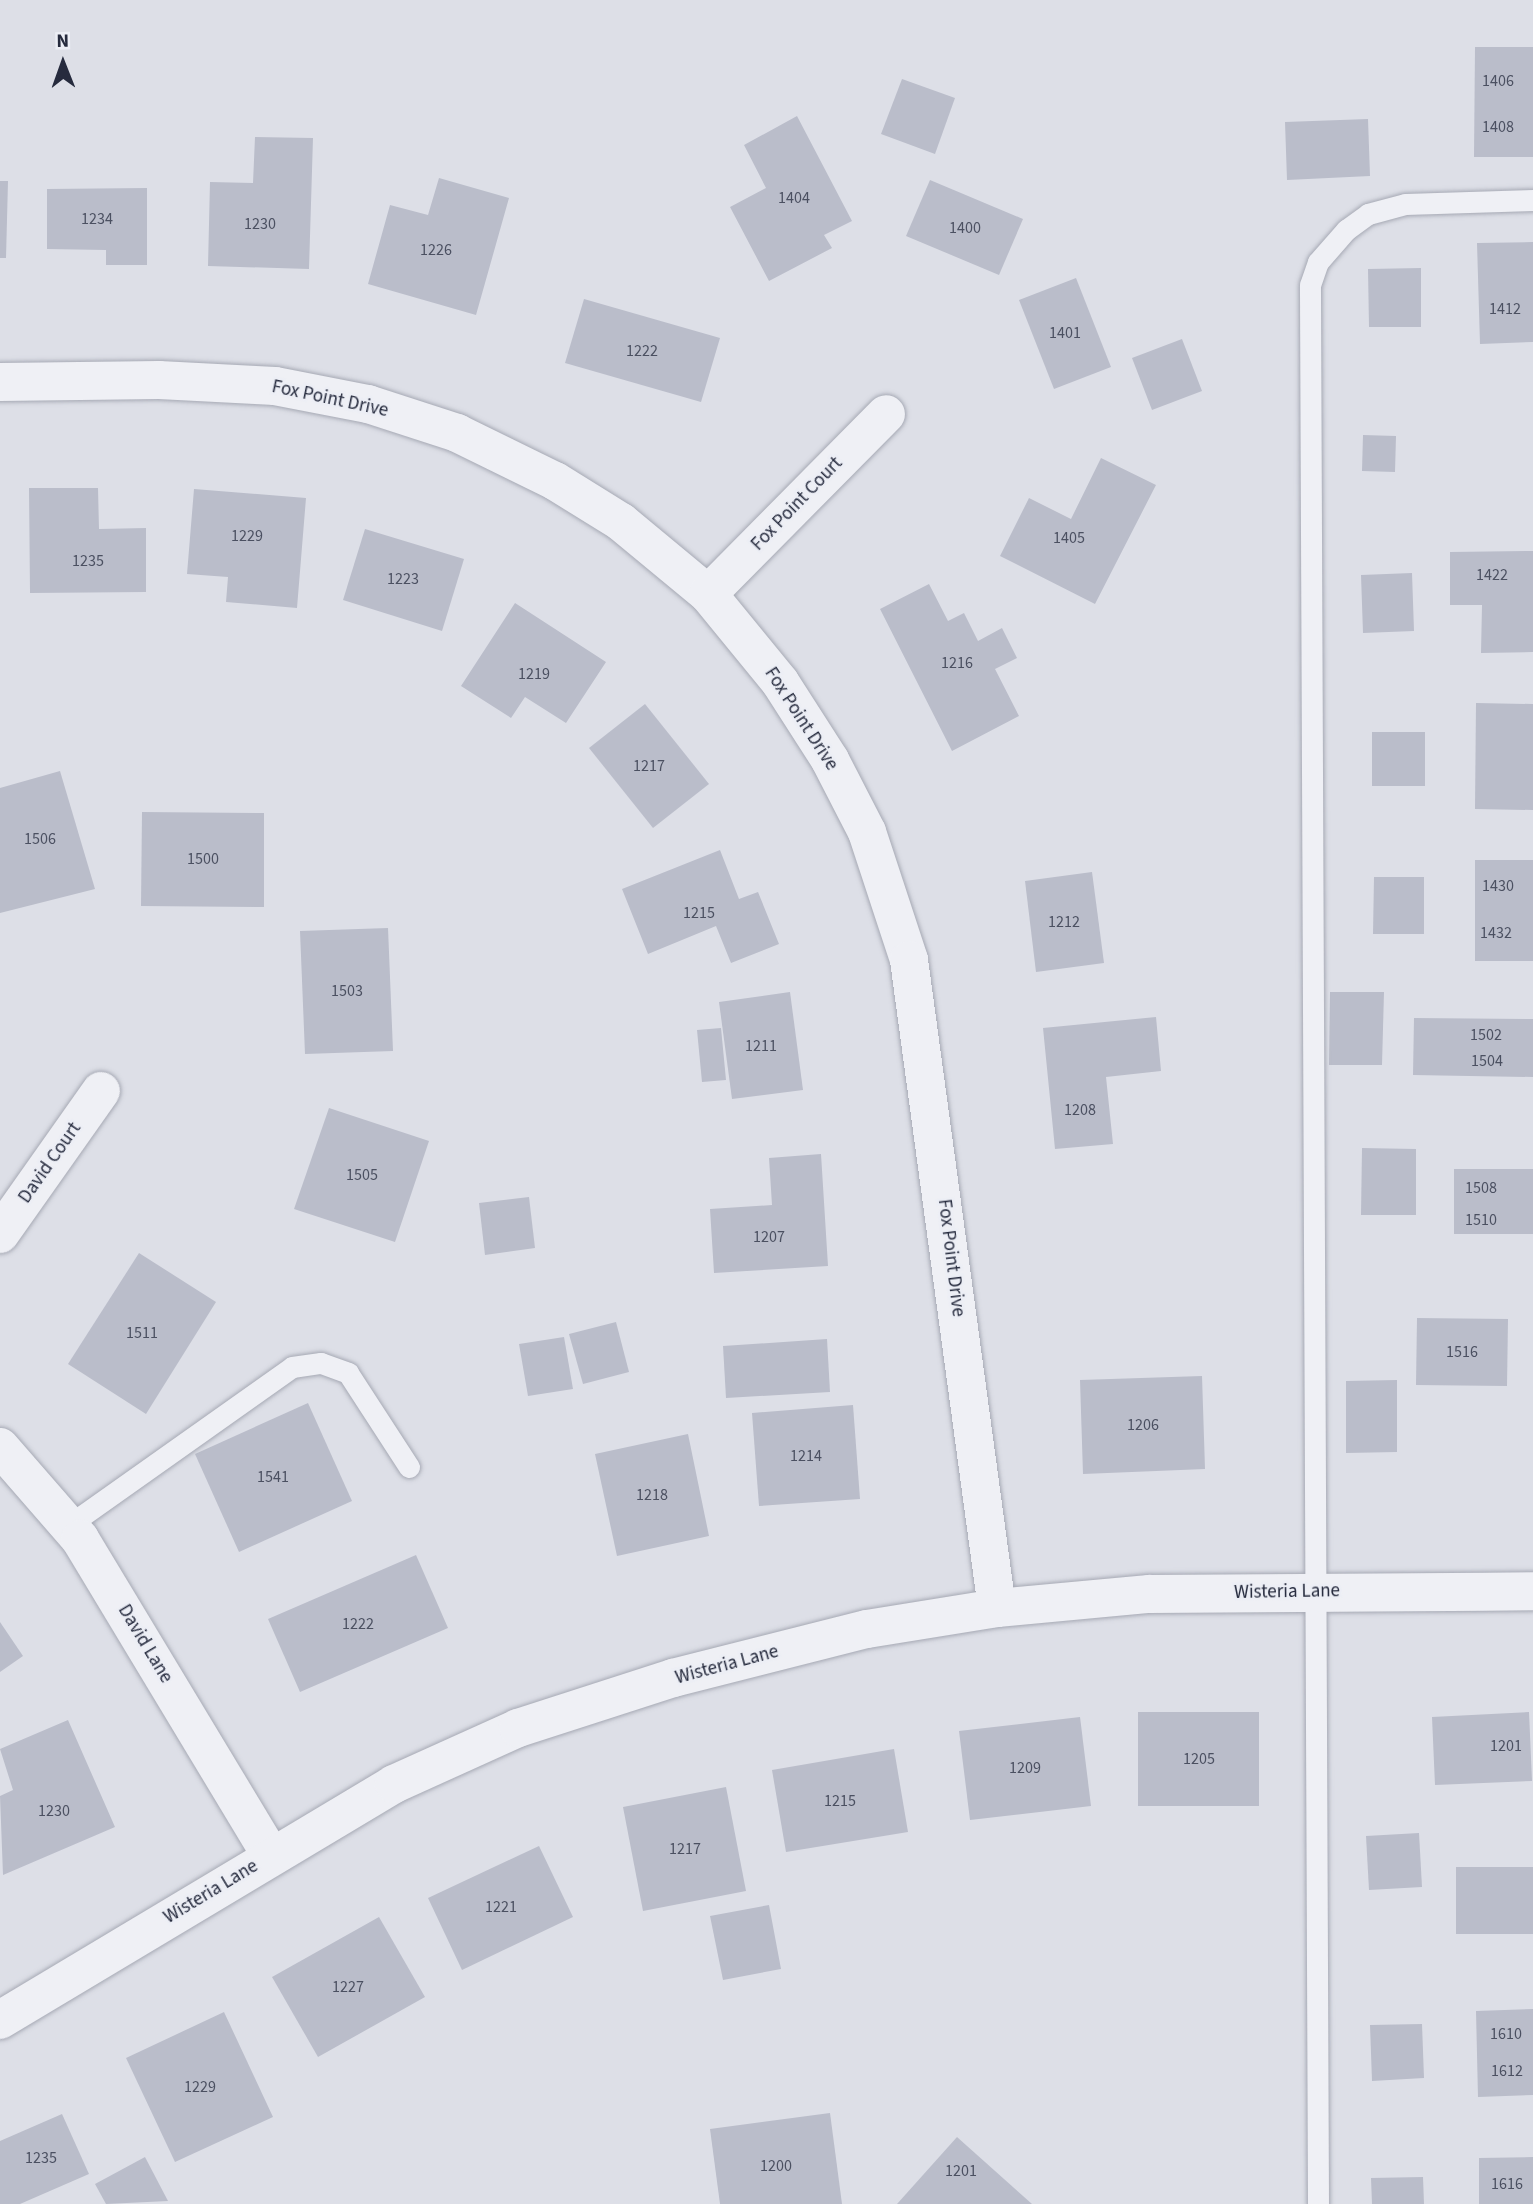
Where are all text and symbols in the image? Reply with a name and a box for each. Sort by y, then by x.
north arrow [28,28,98,98]
text: N [56,28,69,55]
house number: 1406 [1482,71,1514,91]
house number: 1408 [1482,117,1514,137]
house number: 1404 [778,188,810,208]
house number: 1234 [81,209,113,229]
house number: 1230 [244,214,276,234]
house number: 1400 [949,218,981,238]
house number: 1226 [420,240,452,260]
house number: 1412 [1489,299,1521,319]
house number: 1401 [1049,323,1081,343]
house number: 1222 [626,341,658,361]
street label: Fox Point Drive [270,376,390,422]
street label: Fox Point Court [747,452,847,556]
house number: 1229 [231,526,263,546]
house number: 1405 [1053,528,1085,548]
house number: 1235 [72,551,104,571]
house number: 1422 [1476,565,1508,585]
house number: 1223 [387,569,419,589]
house number: 1216 [941,653,973,673]
street label: Fox Point Drive [759,663,843,775]
house number: 1219 [518,664,550,684]
house number: 1217 [633,756,665,776]
house number: 1506 [24,829,56,849]
house number: 1500 [187,849,219,869]
house number: 1430 [1482,876,1514,896]
house number: 1215 [683,903,715,923]
house number: 1212 [1048,912,1080,932]
house number: 1432 [1480,923,1512,943]
house number: 1503 [331,981,363,1001]
house number: 1502 [1470,1025,1502,1045]
house number: 1211 [745,1036,777,1056]
house number: 1504 [1471,1051,1503,1071]
house number: 1208 [1064,1100,1096,1120]
street label: David Court [14,1118,86,1208]
house number: 1505 [346,1165,378,1185]
house number: 1508 [1465,1178,1497,1198]
street label: Fox Point Drive [932,1198,970,1318]
house number: 1510 [1465,1210,1497,1230]
house number: 1207 [753,1227,785,1247]
house number: 1511 [126,1323,158,1343]
house number: 1516 [1446,1342,1478,1362]
house number: 1206 [1127,1415,1159,1435]
house number: 1214 [790,1446,822,1466]
house number: 1541 [257,1467,289,1487]
house number: 1218 [636,1485,668,1505]
street label: Wisteria Lane [1234,1580,1340,1604]
street label: David Lane [113,1601,177,1687]
house number: 1222 [342,1614,374,1634]
street label: Wisteria Lane [673,1640,781,1690]
house number: 1201 [1490,1736,1522,1756]
house number: 1205 [1183,1749,1215,1769]
house number: 1209 [1009,1758,1041,1778]
house number: 1215 [824,1791,856,1811]
house number: 1230 [38,1801,70,1821]
house number: 1217 [669,1839,701,1859]
street label: Wisteria Lane [160,1855,262,1929]
house number: 1221 [485,1897,517,1917]
house number: 1227 [332,1977,364,1997]
house number: 1610 [1490,2024,1522,2044]
house number: 1612 [1491,2061,1523,2081]
house number: 1229 [184,2077,216,2097]
house number: 1235 [25,2148,57,2168]
house number: 1200 [760,2156,792,2176]
house number: 1201 [945,2161,977,2181]
house number: 1616 [1491,2174,1523,2194]

